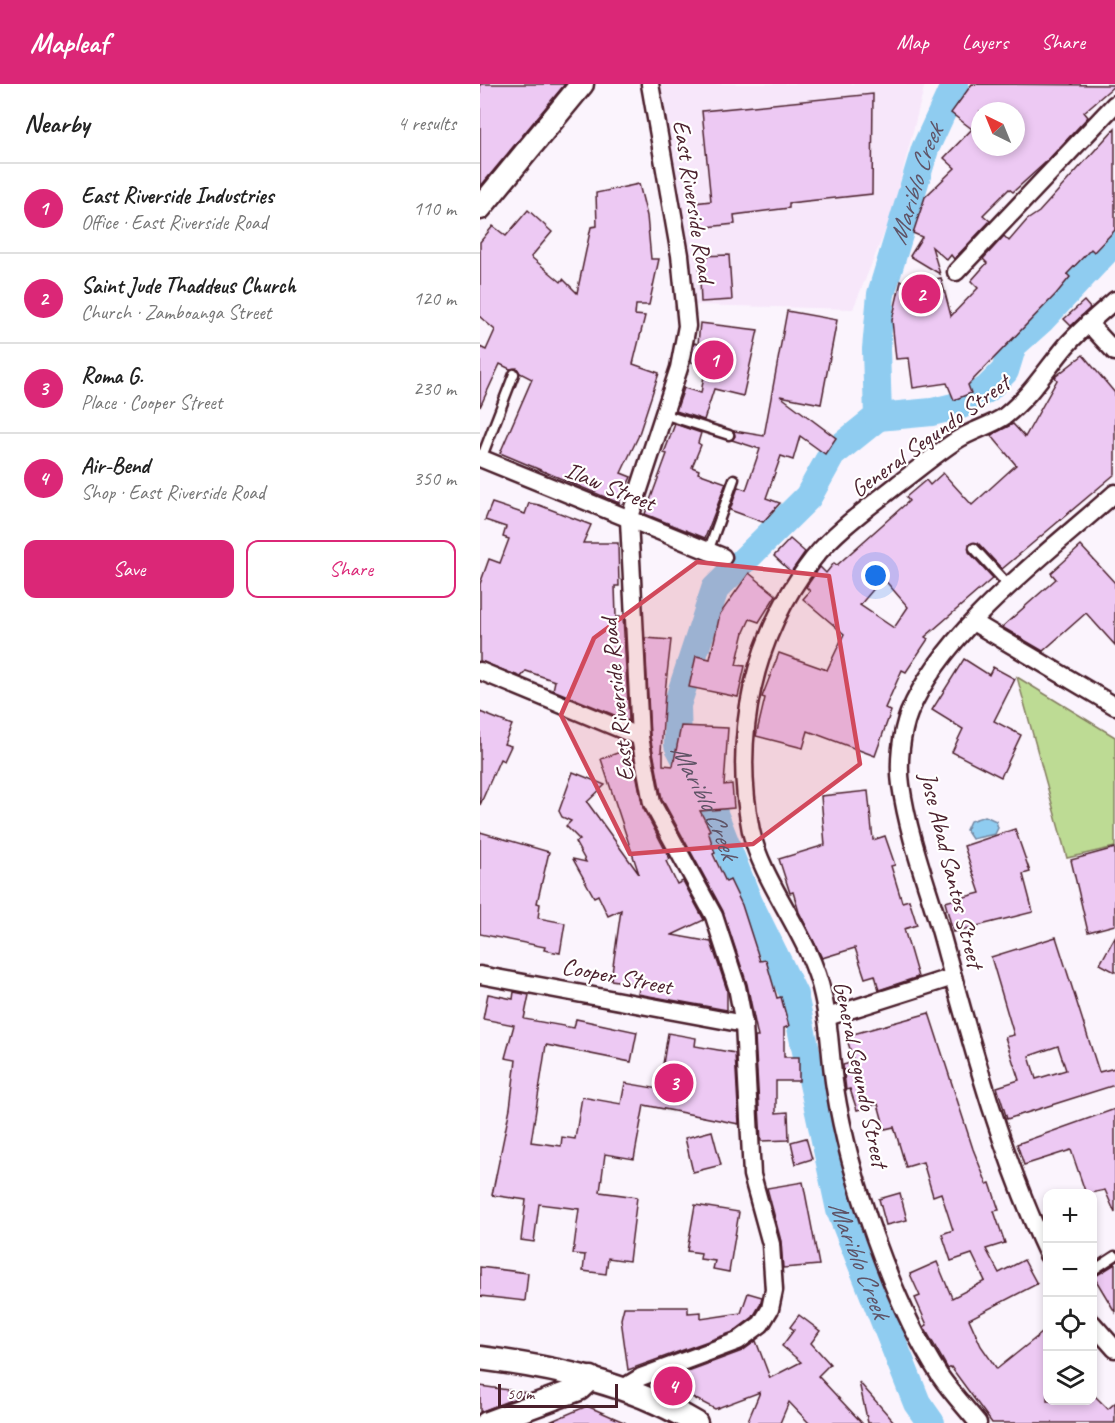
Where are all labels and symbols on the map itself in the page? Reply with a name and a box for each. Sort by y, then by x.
north arrow [971,102,1025,156]
water label: Mariblo Creek [881,115,953,248]
street label: East Riverside Road [666,118,722,288]
pin: 2 [902,272,940,316]
pin: 1 [694,338,734,382]
street label: General Segundo Street [844,366,1018,504]
street label: Ilaw Street [561,454,661,518]
your location [861,561,890,590]
street label: East Riverside Road [593,614,640,783]
water label: Mariblo Creek [663,738,748,868]
street label: Jose Abad Santos Street [913,768,992,974]
street label: Cooper Street [559,951,677,1002]
street label: General Segundo Street [827,978,896,1173]
pin: 3 [654,1060,694,1106]
water label: Mariblo Creek [821,1196,899,1327]
pin: 4 [654,1364,692,1408]
scale bar [498,1381,618,1408]

